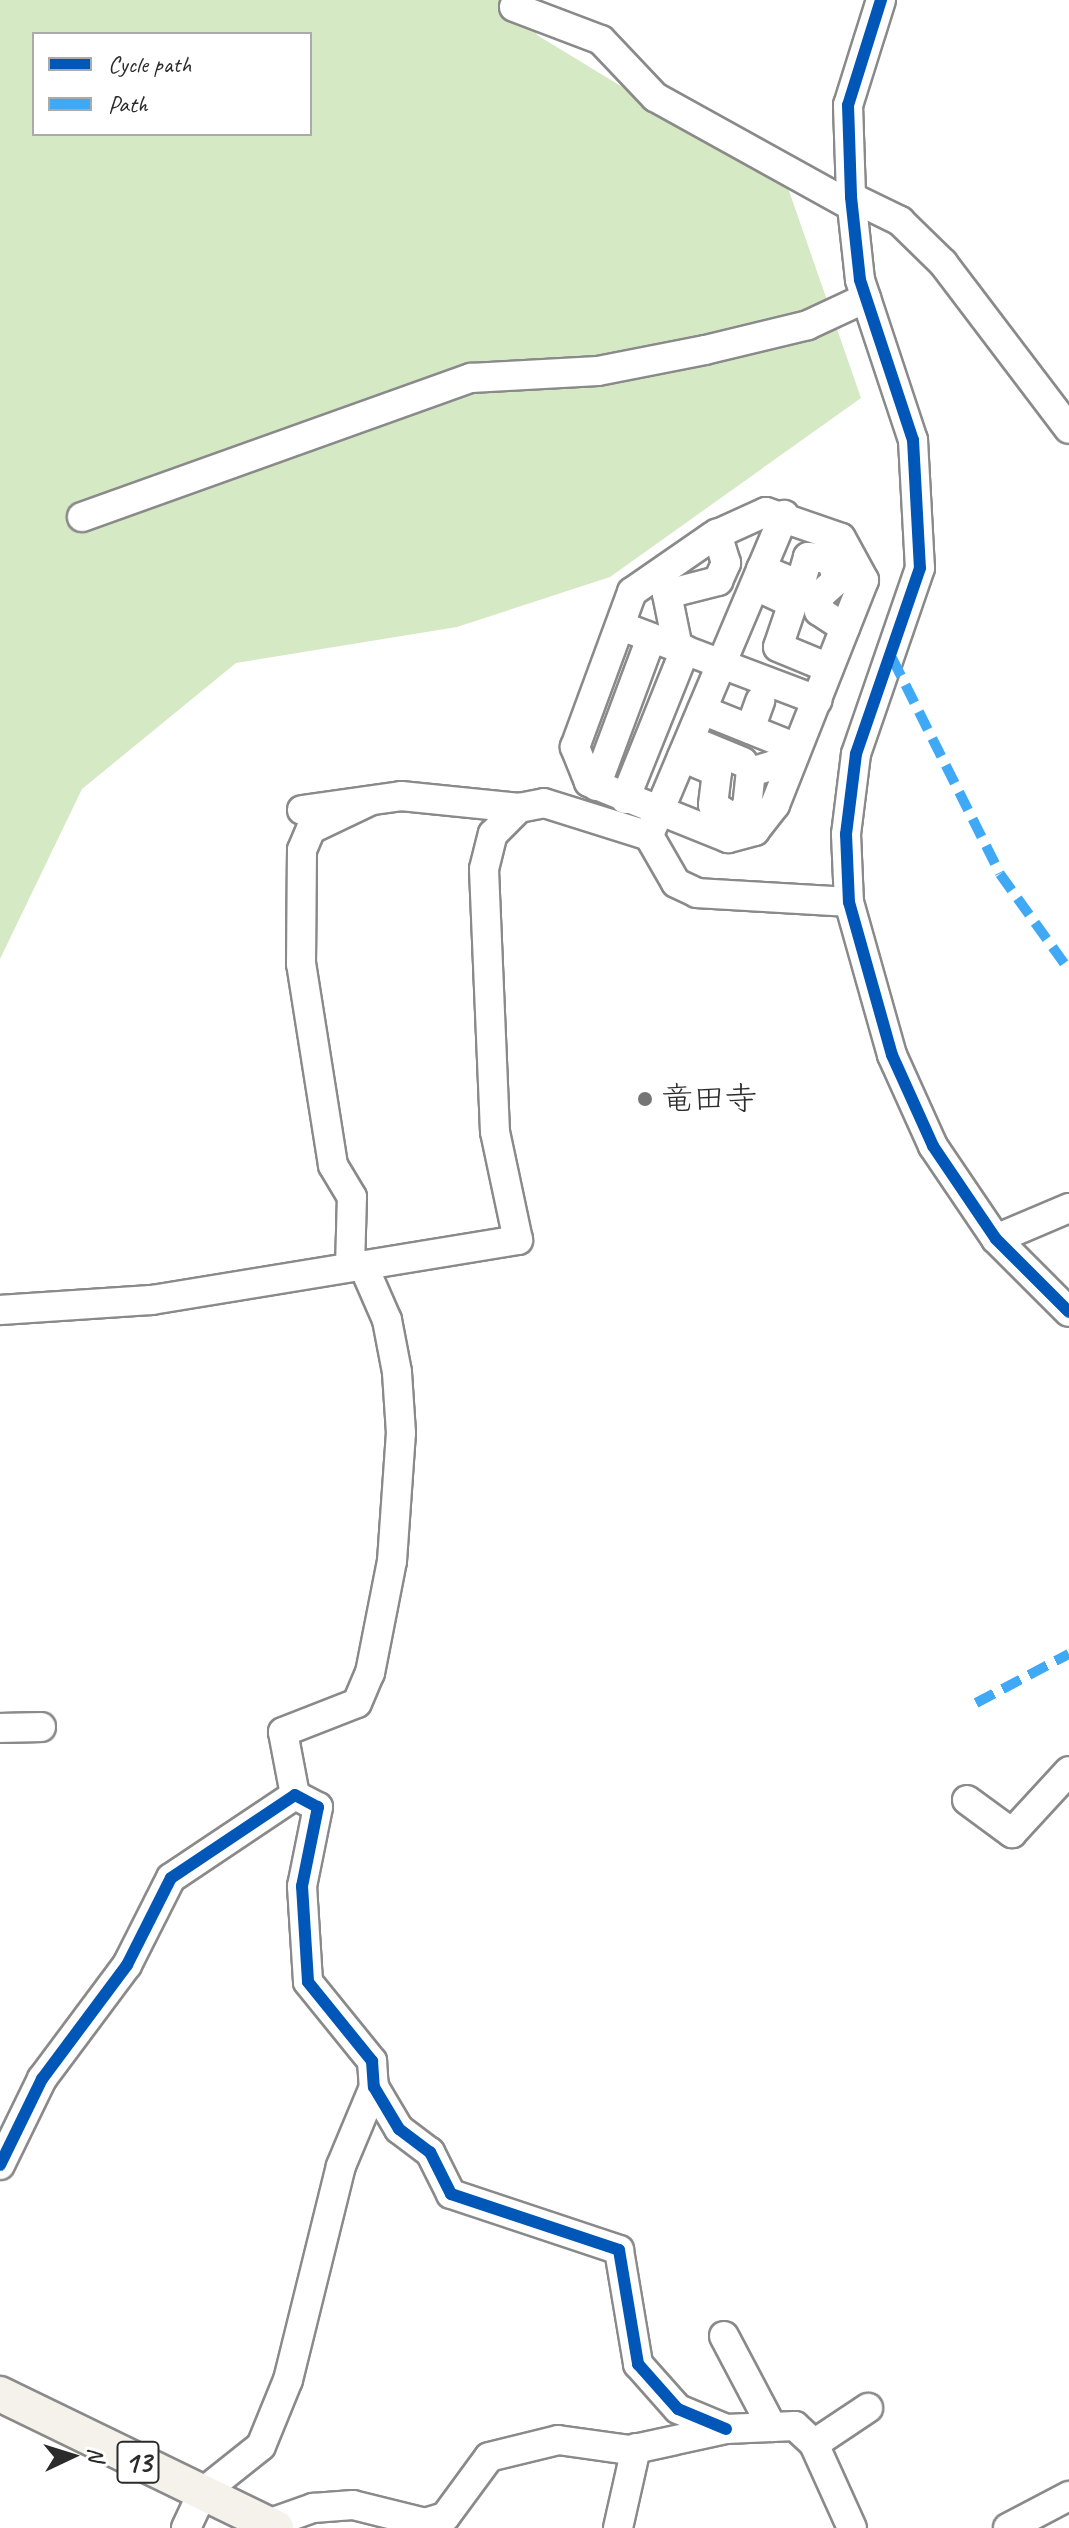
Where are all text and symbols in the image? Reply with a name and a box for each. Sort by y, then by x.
legend [32,32,312,136]
text: Cycle path [108,49,191,79]
text: Path [108,89,148,119]
place label: 竜田寺 [661,1080,757,1118]
marker: 竜田寺 [636,1090,654,1108]
north arrow [32,2416,112,2496]
road number: 13 [116,2436,160,2488]
text: N [82,2447,110,2462]

